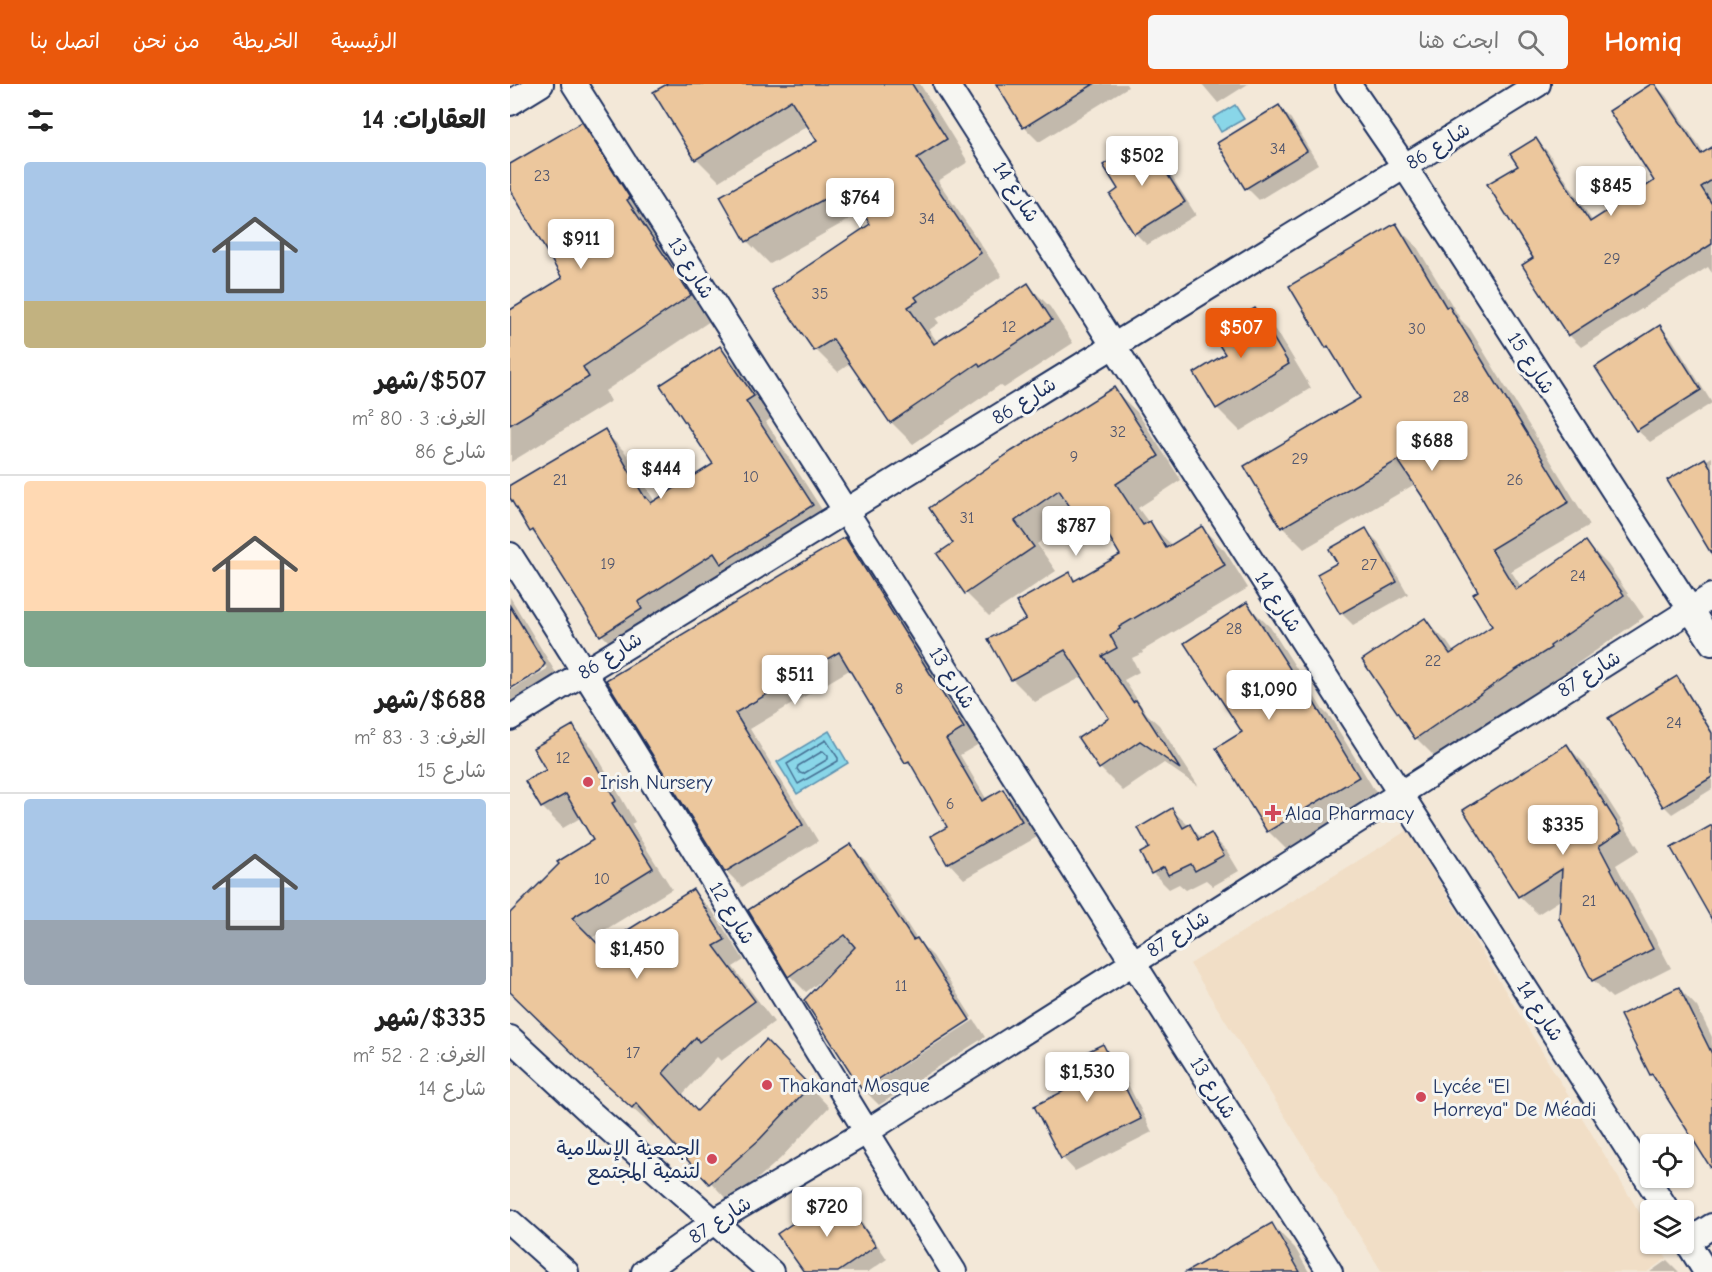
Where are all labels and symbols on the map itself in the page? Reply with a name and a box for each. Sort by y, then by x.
street label: شارع 86 [1402,117,1475,176]
pin: $502 [1106,136,1178,187]
house number: 34 [1270,140,1286,158]
street label: شارع 14 [986,157,1044,228]
pin: $845 [1575,166,1647,217]
house number: 23 [534,167,550,185]
pin: $764 [824,178,896,229]
house number: 34 [919,210,935,228]
pin: $911 [545,219,617,270]
street label: شارع 13 [662,233,719,304]
house number: 29 [1604,250,1620,268]
house number: 35 [812,285,828,303]
pin: $507 [1205,308,1277,359]
house number: 12 [1002,318,1016,336]
house number: 30 [1408,320,1426,338]
street label: شارع 15 [1501,328,1559,399]
street label: شارع 86 [988,372,1061,431]
house number: 28 [1453,388,1469,406]
pin: $688 [1396,421,1468,472]
house number: 32 [1110,423,1126,441]
house number: 9 [1070,448,1078,466]
pin: $444 [625,449,697,500]
house number: 29 [1292,450,1308,468]
house number: 10 [743,468,759,486]
house number: 21 [553,471,567,489]
house number: 26 [1506,471,1524,489]
pin: $787 [1040,506,1112,557]
house number: 31 [960,509,974,527]
house number: 19 [601,555,615,573]
house number: 27 [1361,556,1377,574]
street label: شارع 14 [1248,567,1306,638]
house number: 24 [1570,567,1586,585]
house number: 28 [1226,620,1242,638]
street label: شارع 86 [574,627,647,686]
street label: شارع 13 [923,643,980,714]
street label: شارع 87 [1553,646,1626,704]
house number: 22 [1425,652,1441,670]
pin: $511 [759,655,831,706]
pin: $1,090 [1220,670,1318,721]
house number: 8 [895,680,903,698]
house number: 24 [1666,714,1682,732]
house number: 12 [556,749,570,767]
place label: Irish Nursery [600,771,713,794]
marker: Irish Nursery [581,775,595,789]
house number: 6 [946,795,954,813]
place label: Alaa Pharmacy [1285,802,1414,825]
pin: $335 [1527,805,1599,856]
marker: Alaa Pharmacy [1266,806,1280,820]
house number: 10 [594,870,610,888]
street label: شارع 12 [703,878,759,949]
house number: 21 [1582,892,1596,910]
street label: شارع 87 [1142,906,1215,964]
pin: $1,450 [588,929,686,980]
street label: شارع 14 [1510,976,1568,1047]
house number: 11 [895,977,907,995]
house number: 17 [626,1044,640,1062]
pin: $1,530 [1038,1052,1136,1103]
street label: شارع 13 [1184,1053,1241,1124]
place label: Thakanat Mosque [779,1074,930,1097]
place label: Lycée "El Horreya" De Méadi [1433,1075,1596,1121]
marker: Thakanat Mosque [760,1078,774,1092]
marker: Lycée "El Horreya" De Méadi [1414,1090,1428,1104]
place label: الجمعية الإسلامية لتنمية المجتمع [556,1137,700,1186]
marker: الجمعية الإسلامية لتنمية المجتمع [705,1152,719,1166]
pin: $720 [791,1187,863,1238]
street label: شارع 87 [684,1191,757,1250]

